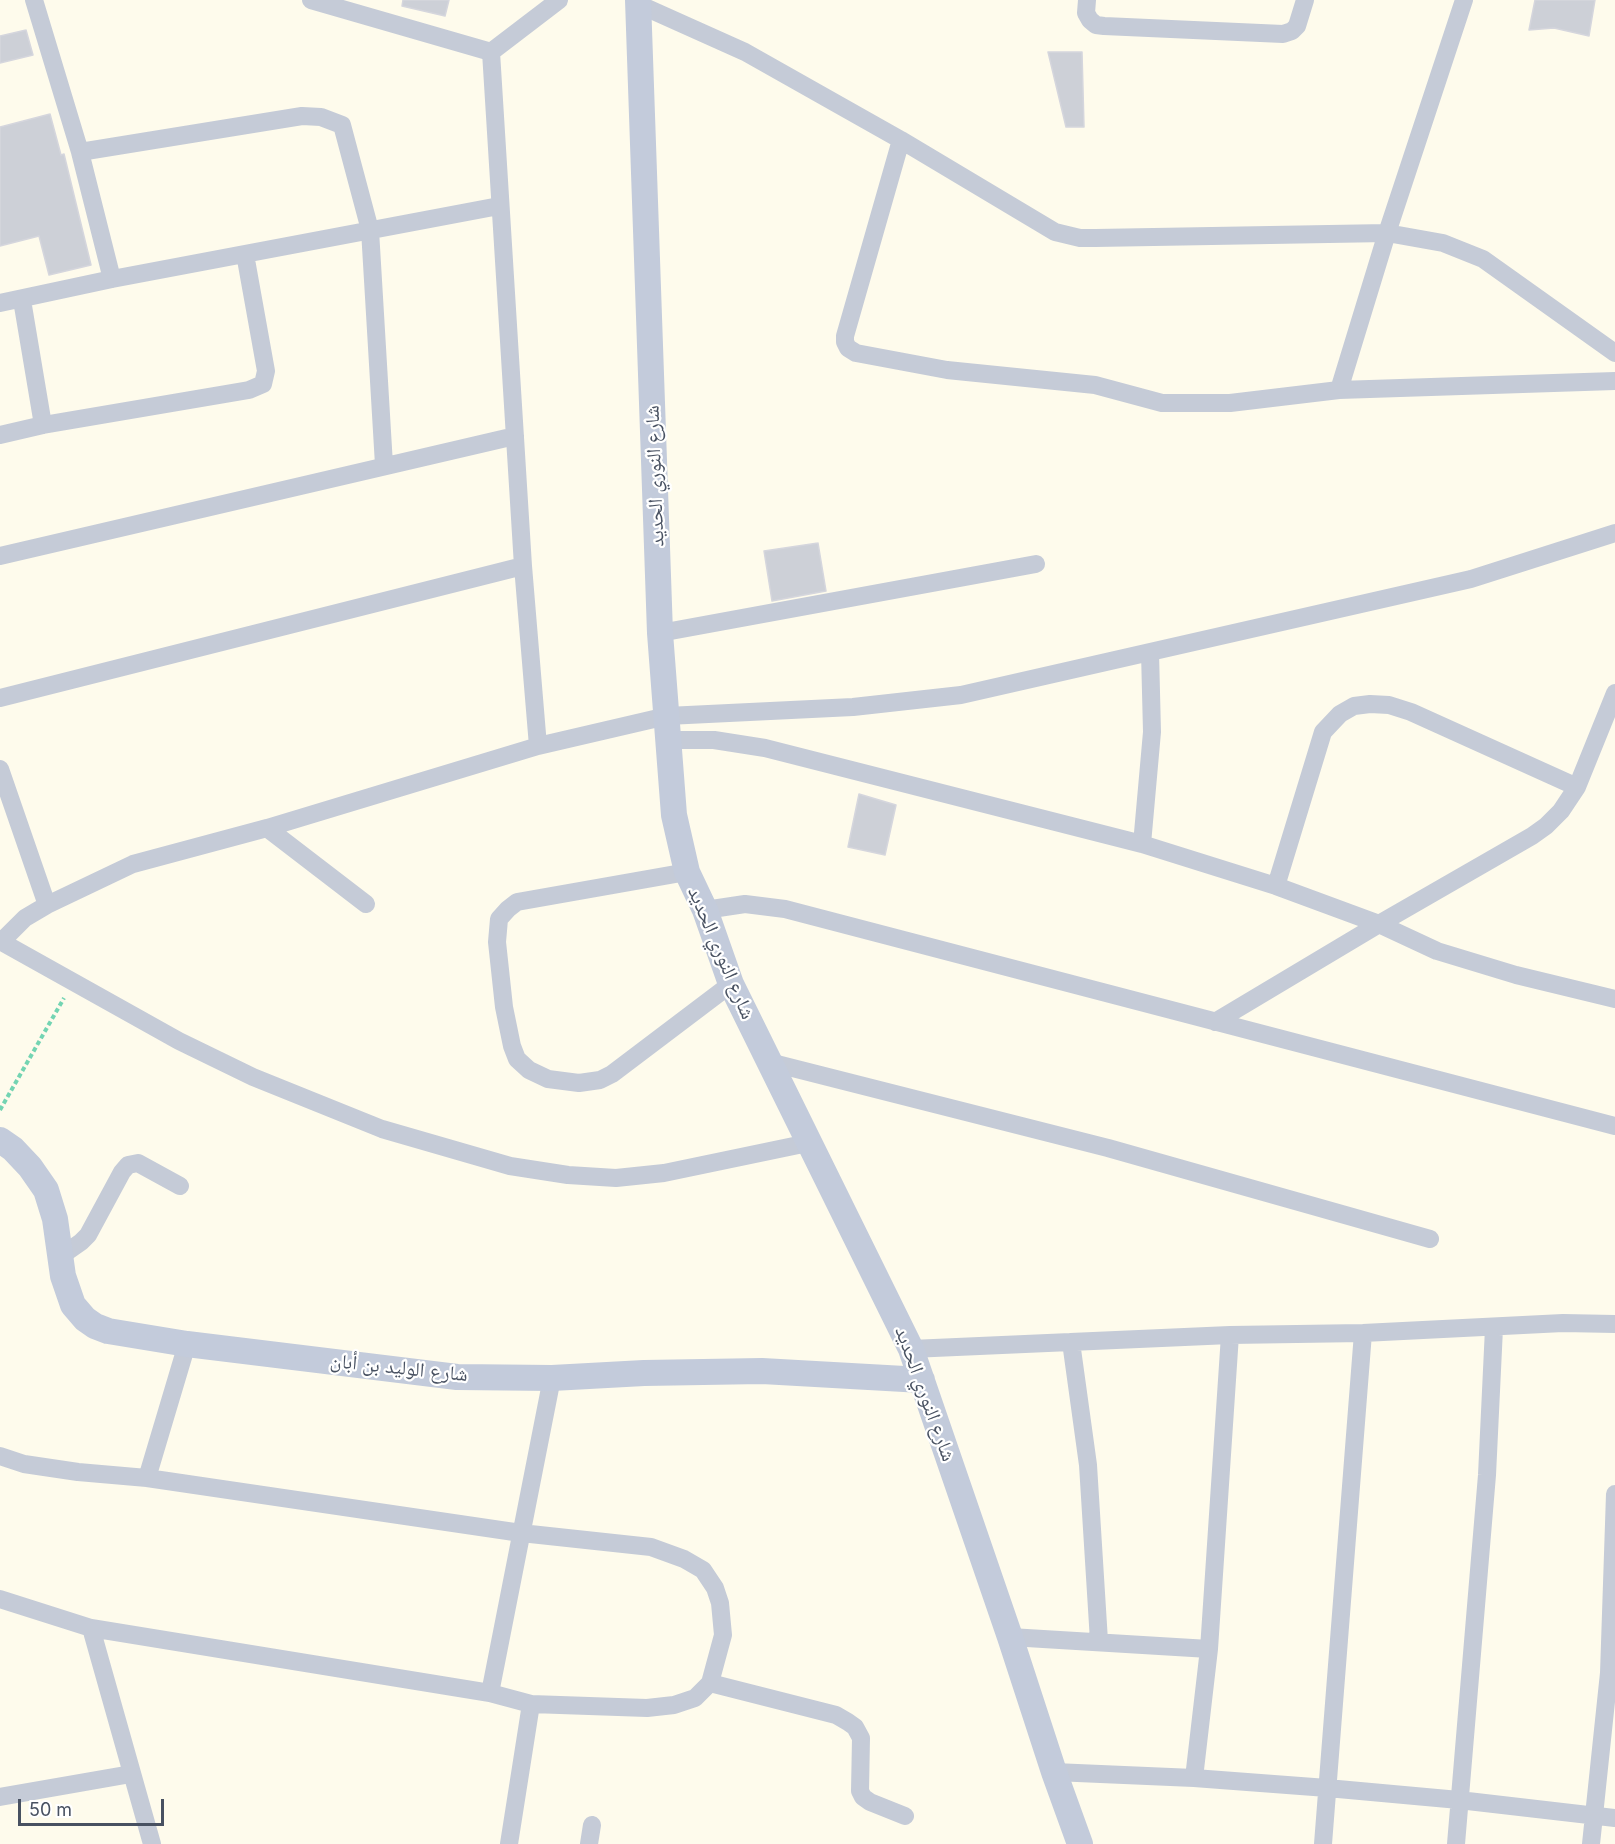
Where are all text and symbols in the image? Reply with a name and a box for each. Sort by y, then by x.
street label: شارع النوري الحديد [641,405,669,547]
street label: شارع النوري الحديد [682,883,760,1023]
street label: شارع النوري الحديد [889,1323,961,1465]
street label: شارع الوليد بن أبان [329,1349,469,1387]
scale bar [21,1787,166,1825]
text: 50 m [29,1799,72,1820]

